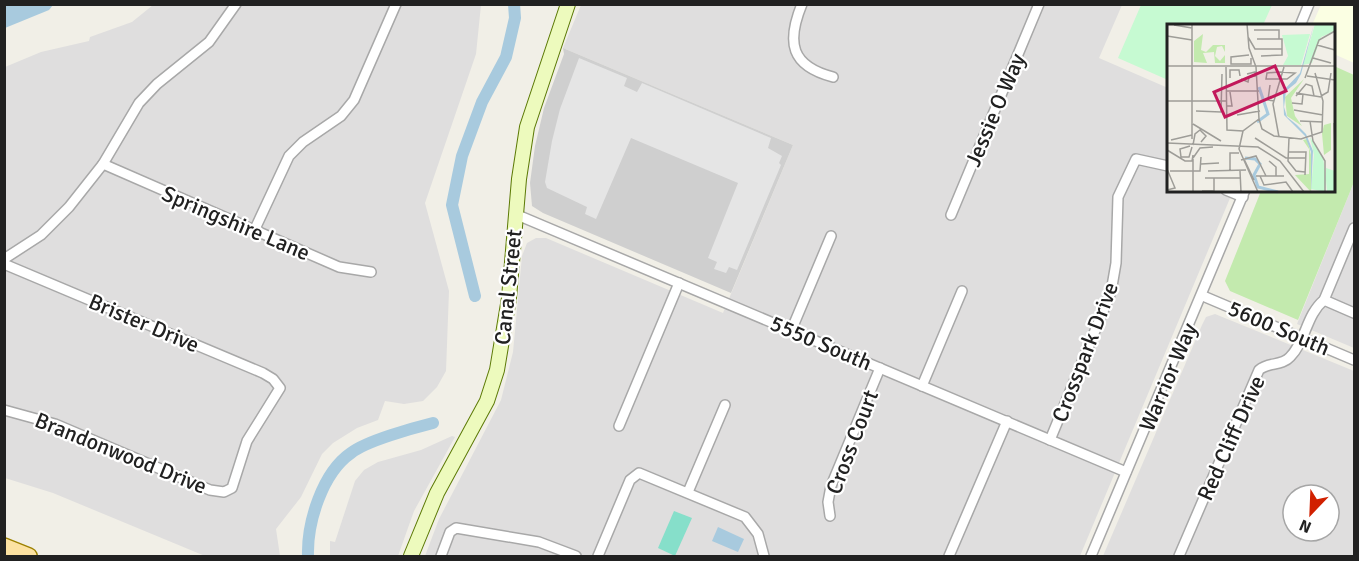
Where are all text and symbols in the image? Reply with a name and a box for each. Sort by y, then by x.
inset map [1167,24,1335,192]
street label: Jessie O Way [959,49,1031,171]
street label: Springshire Lane [158,180,314,266]
street label: Canal Street [489,228,528,346]
street label: Crosspark Drive [1046,278,1124,426]
street label: Brister Drive [85,288,203,358]
street label: 5600 South [1224,295,1334,361]
street label: 5550 South [766,310,876,376]
street label: Warrior Way [1133,318,1203,435]
street label: Red Cliff Drive [1191,371,1271,505]
street label: Cross Court [820,386,884,498]
street label: Brandonwood Drive [31,406,211,500]
north arrow [1281,483,1341,543]
text: N [1296,515,1315,537]

